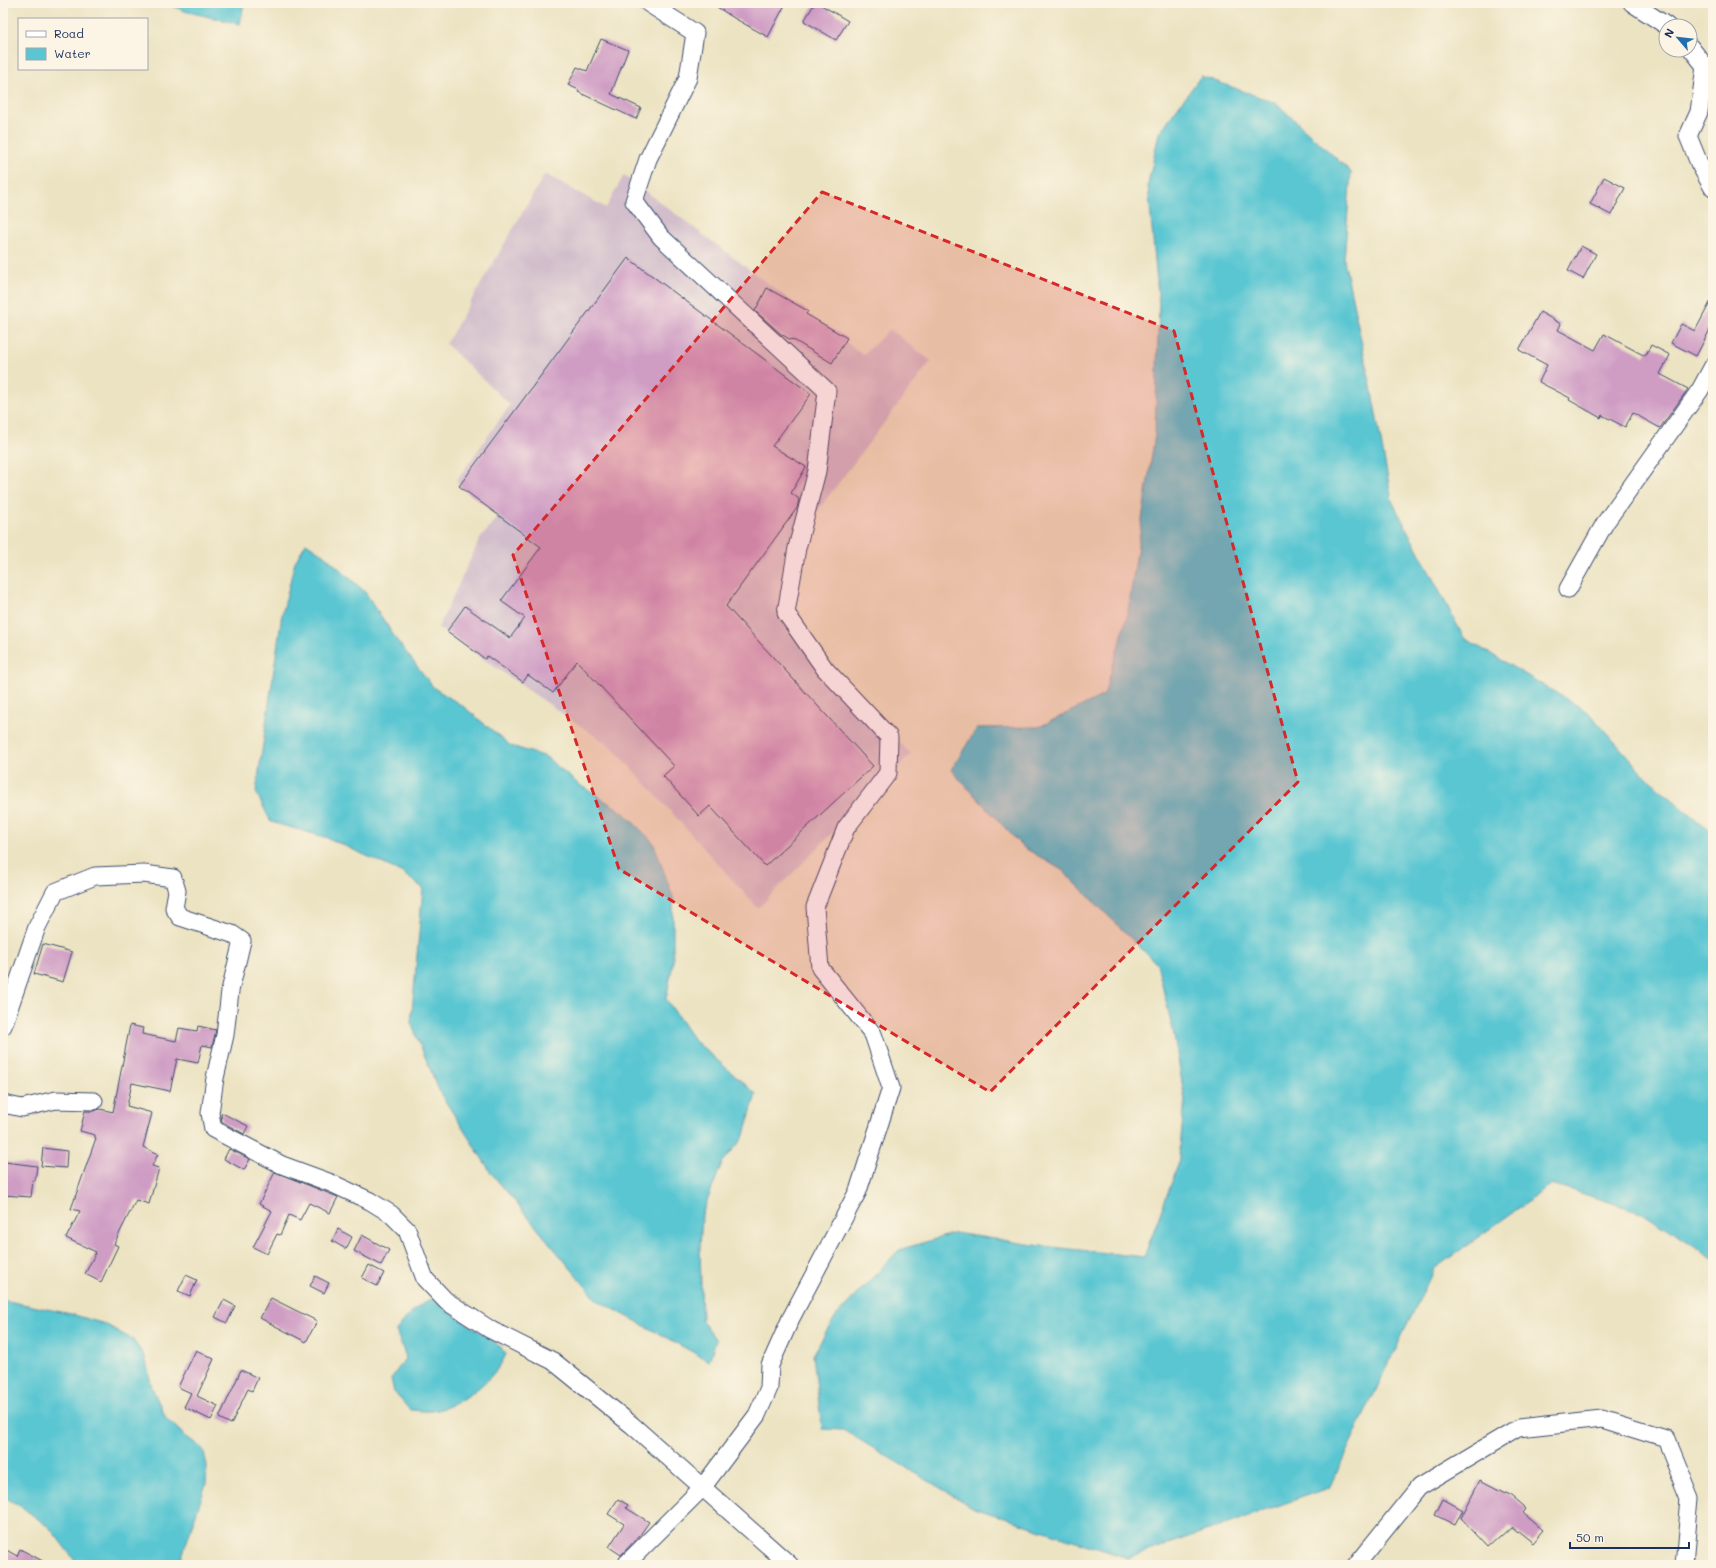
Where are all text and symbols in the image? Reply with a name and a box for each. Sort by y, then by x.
legend [18,18,148,70]
north arrow [1658,18,1698,58]
text: Road [54,25,84,41]
text: N [1660,26,1677,40]
text: Water [54,45,91,61]
scale bar [1570,1524,1689,1550]
text: 50 m [1576,1529,1604,1545]

